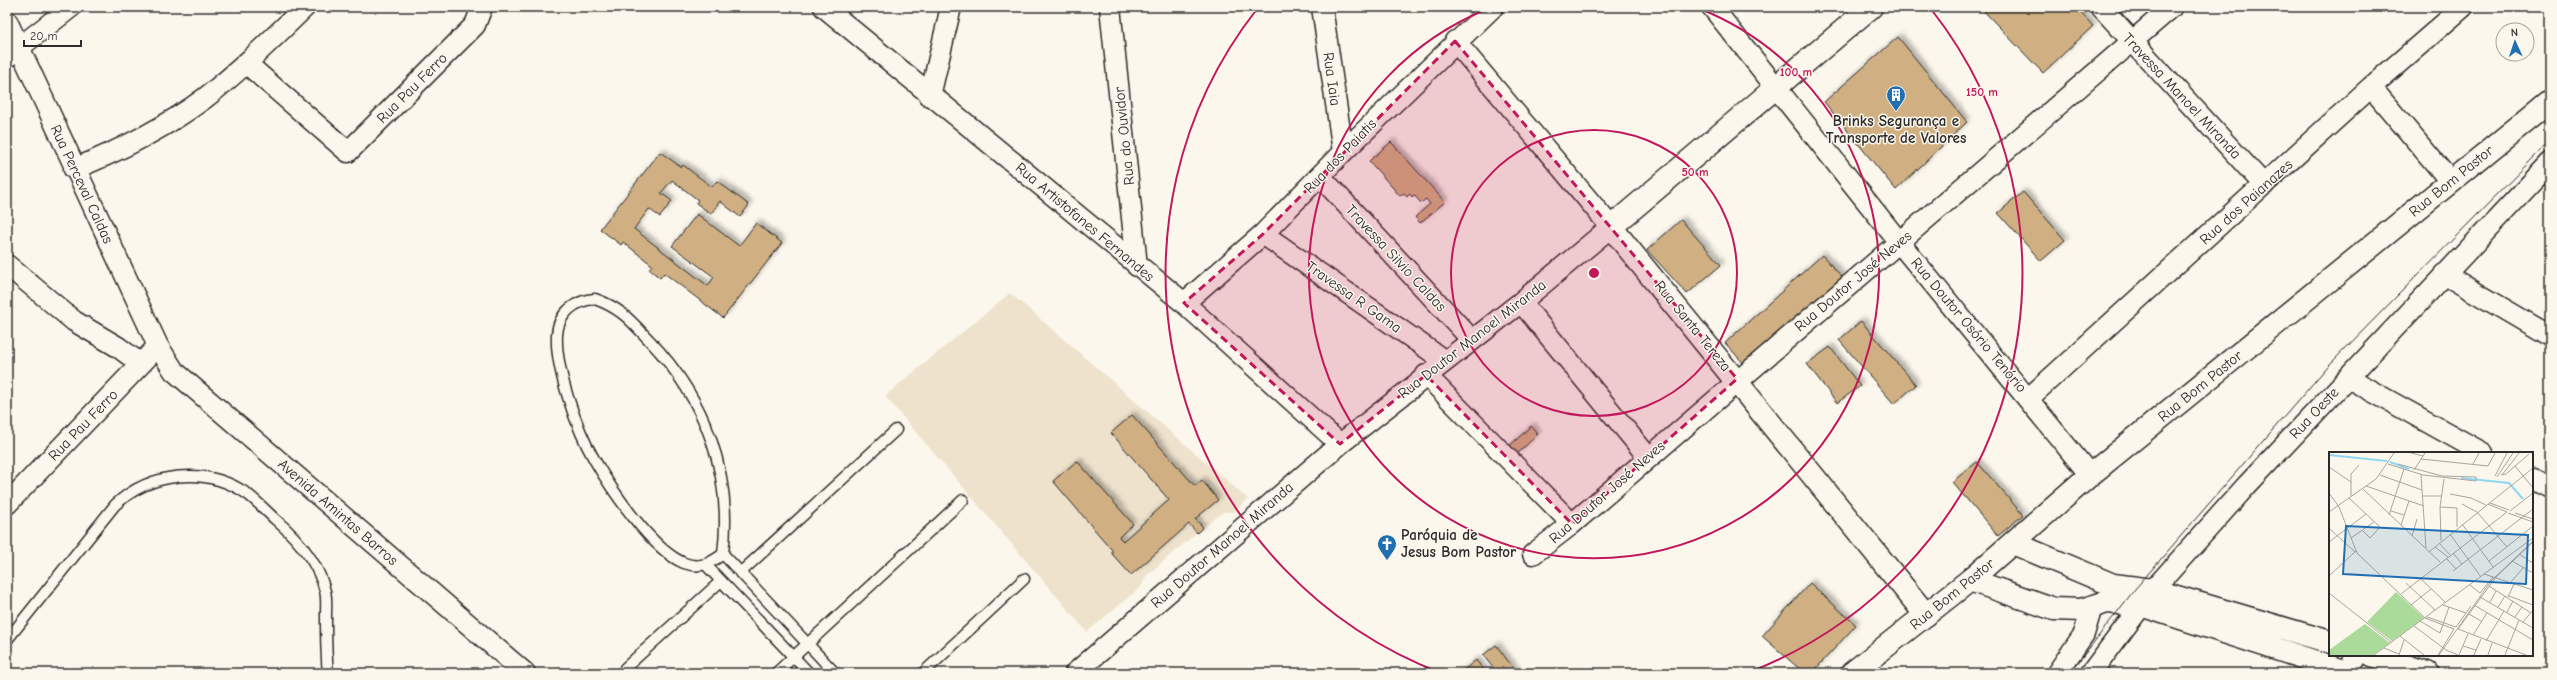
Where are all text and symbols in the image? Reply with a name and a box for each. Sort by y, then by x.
scale bar [24,22,81,48]
north arrow [2495,22,2535,62]
text: N [2511,26,2518,39]
text: 20 m [30,29,58,43]
street label: Travessa Manoel Miranda [2119,29,2245,163]
street label: Rua Pau Ferro [373,49,451,127]
street label: Rua Iaia [1319,51,1345,107]
text: 100 m [1780,65,1812,79]
building icon: Brinks Segurança e Transporte de Valores [1885,84,1907,112]
text: 150 m [1966,85,1998,99]
street label: Rua do Ouvidor [1110,86,1138,186]
place label: Brinks Segurança e Transporte de Valores [1826,112,1966,147]
street label: Rua dos Paiatis [1300,115,1380,197]
street label: Rua Perceval Caldas [47,122,117,246]
street label: Rua Bom Pastor [2405,141,2497,221]
street label: Rua dos Paianazes [2196,155,2296,249]
street label: Rua Artistofanes Fernandes [1012,159,1158,285]
text: 50 m [1681,165,1709,179]
street label: Travessa Silvio Caldas [1342,201,1450,315]
street label: Rua Doutor José Neves [1791,227,1915,335]
street label: Rua Doutor Osório Tenório [1907,254,2031,396]
street label: Travessa R Gama [1303,257,1405,337]
centre of rings [1587,266,1601,280]
street label: Rua Doutor Manoel Miranda [1394,276,1550,402]
street label: Rua Santa Tereza [1651,277,1735,375]
street label: Rua Bom Pastor [2154,346,2246,426]
street label: Rua Oeste [2286,383,2343,443]
street label: Rua Pau Ferro [44,385,122,465]
street label: Rua Doutor José Neves [1545,437,1669,547]
inset map [2329,452,2533,656]
street label: Avenida Amintas Barros [274,455,402,569]
street label: Rua Doutor Manoel Miranda [1147,478,1297,612]
place label: Paróquia de Jesus Bom Pastor [1401,526,1516,561]
church icon: Paróquia de Jesus Bom Pastor [1376,533,1398,561]
street label: Rua Bom Pastor [1906,554,1998,634]

